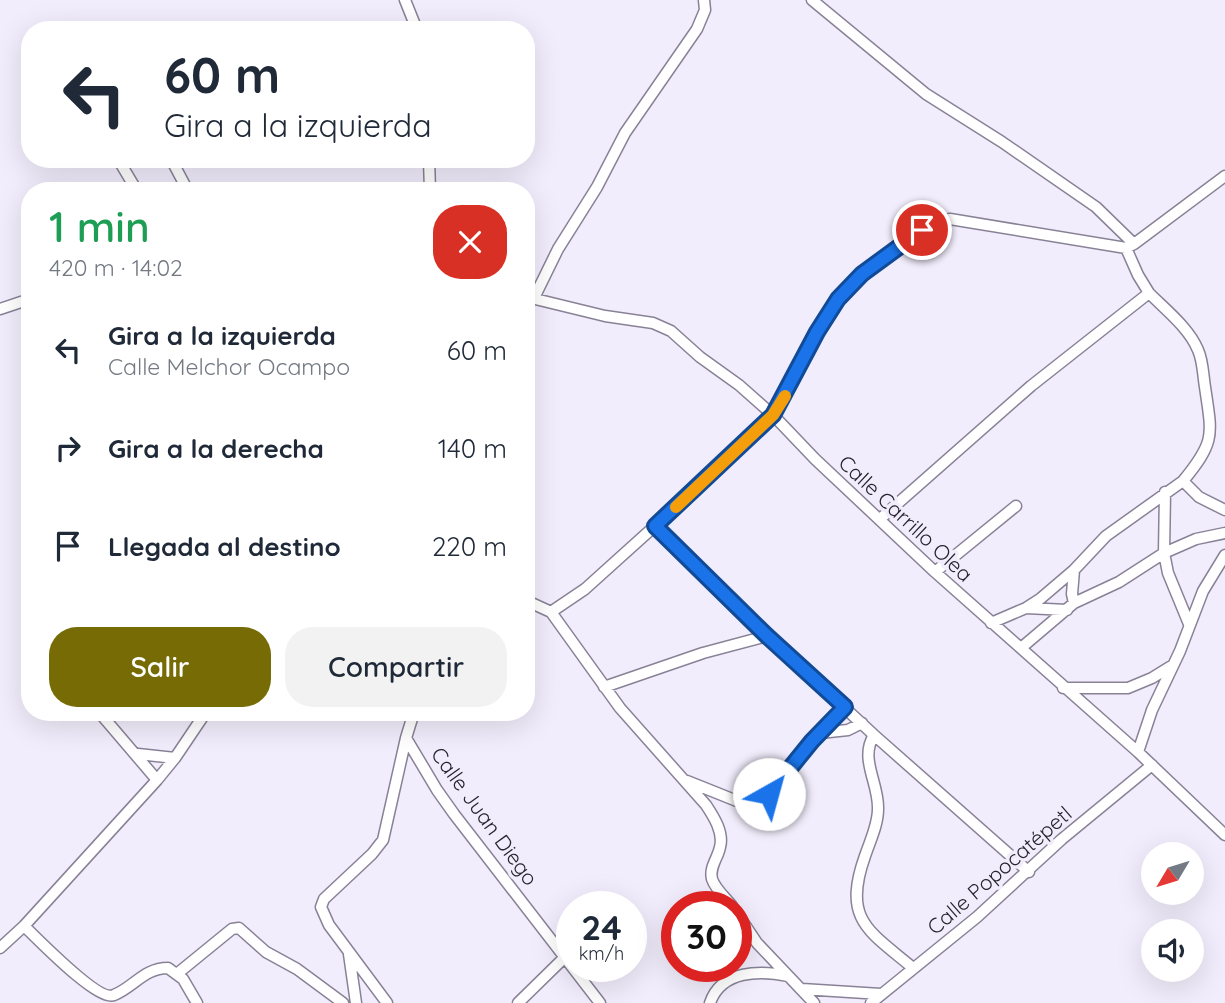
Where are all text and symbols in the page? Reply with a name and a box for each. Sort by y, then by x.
text: 60 m [164,44,280,105]
icon: left [49,49,140,140]
text: Gira a la izquierda [164,105,432,145]
text: 1 min [49,200,150,253]
pin [892,200,952,260]
button: close [433,205,507,279]
icon: arrive [903,211,941,249]
text: 420 m · 14:02 [49,253,183,282]
text: Gira a la izquierda [108,319,336,352]
icon: left [49,331,87,369]
text: 60 m [447,334,507,367]
text: Calle Melchor Ocampo [108,352,350,381]
icon: right [49,429,87,467]
text: Gira a la derecha [108,432,324,465]
text: 140 m [438,432,507,465]
street label: Calle Carrillo Olea [834,449,978,587]
icon: arrive [49,527,87,565]
text: Llegada al destino [108,530,341,563]
text: 220 m [432,530,507,563]
button: Salir [49,627,271,707]
button: Compartir [285,627,507,707]
street label: Calle Juan Diego [426,742,544,890]
position arrow [732,757,806,831]
street label: Calle Popocatépetl [921,800,1077,940]
north arrow [1141,842,1204,905]
map controls [1141,842,1204,982]
speed limit sign: 30 [661,891,752,982]
text: 24 [581,905,622,949]
button: sound [1141,919,1204,982]
text: km/h [579,942,624,965]

